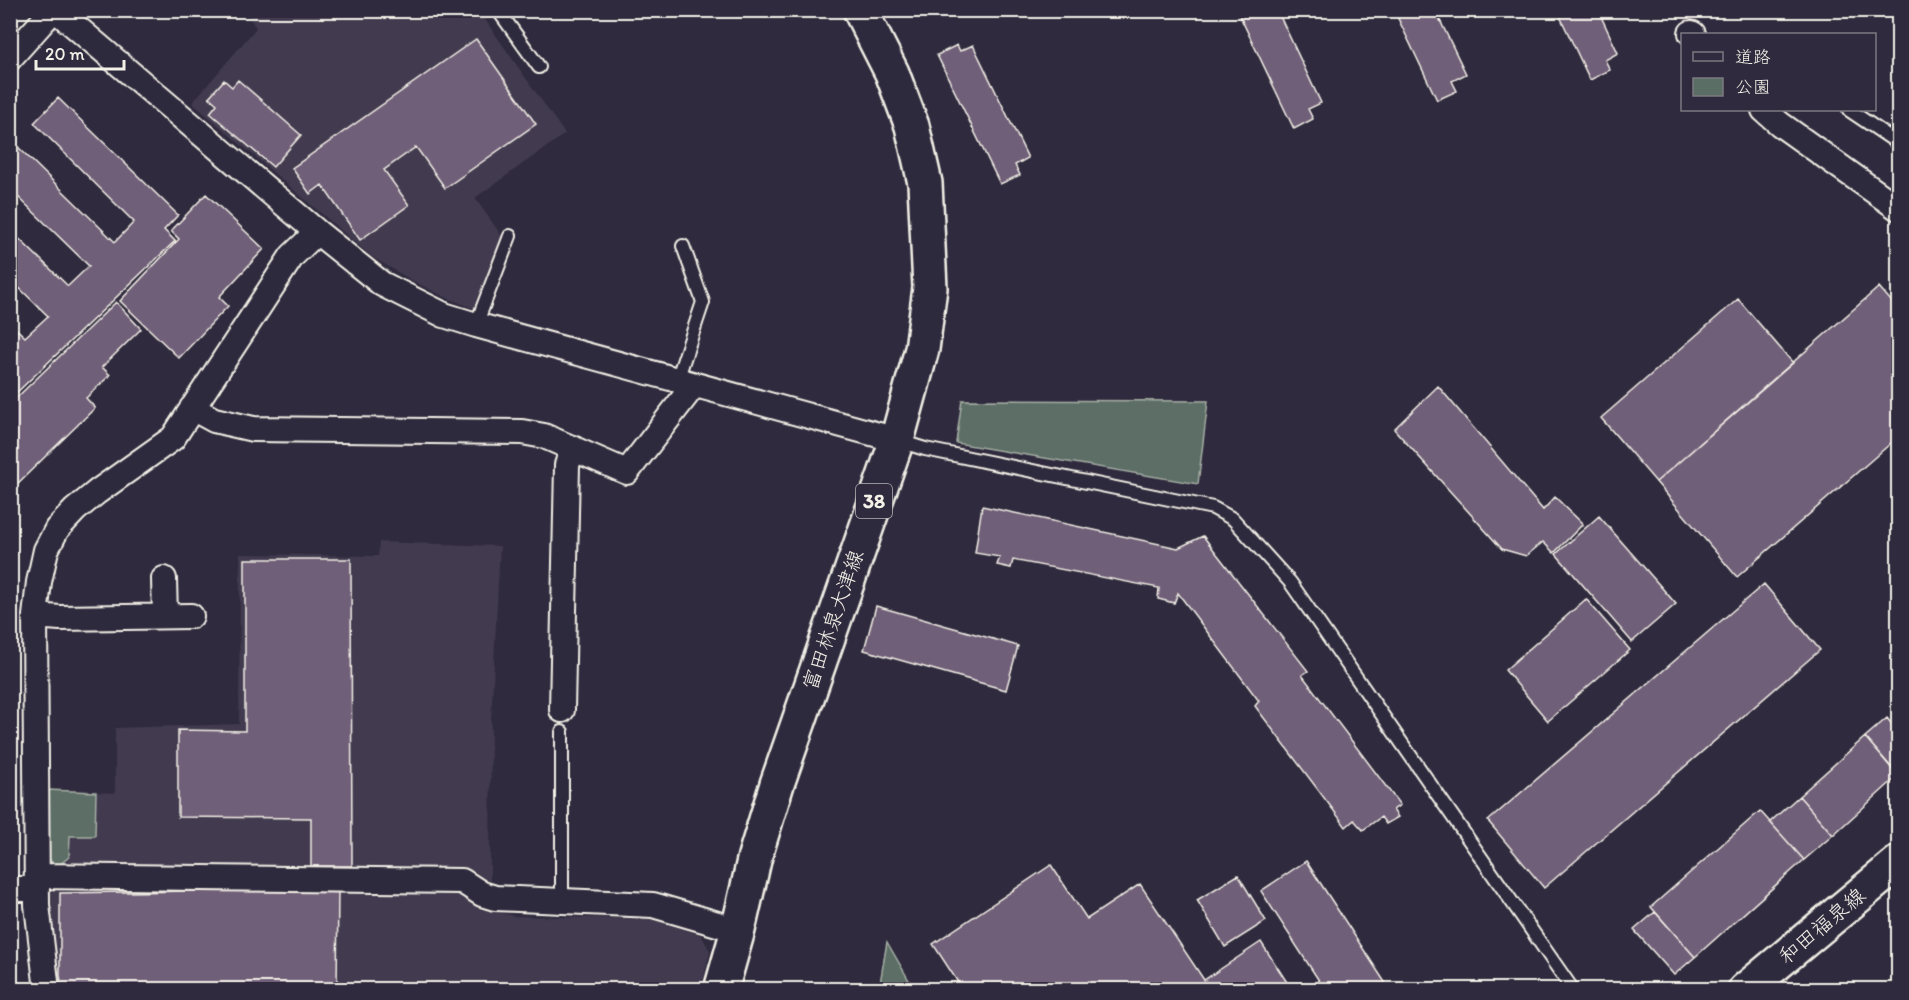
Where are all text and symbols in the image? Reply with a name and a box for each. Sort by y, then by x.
scale bar [36,33,124,71]
legend [1681,33,1876,111]
text: 20 m [45,43,85,65]
text: 道路 [1735,46,1771,68]
text: 公園 [1735,76,1771,98]
road number: 38 [856,484,892,518]
street label: 富田林泉大津線 [797,546,868,693]
street label: 和田福泉線 [1773,882,1870,969]

